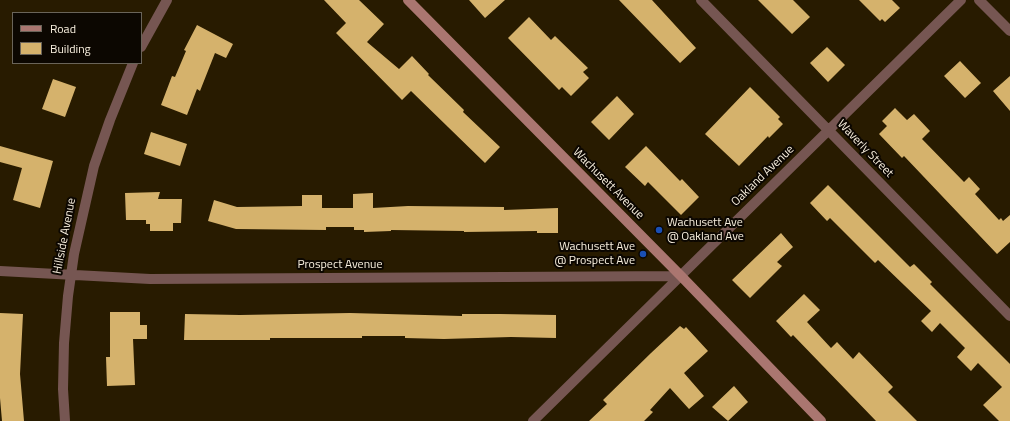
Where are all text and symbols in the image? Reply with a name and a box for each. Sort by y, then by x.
legend [12,12,142,64]
text: Road [50,19,76,38]
text: Building [50,39,91,58]
street label: Waverly Street [834,117,896,181]
street label: Oakland Avenue [729,143,797,209]
street label: Wachusett Avenue [569,145,647,223]
street label: Hillside Avenue [51,197,79,275]
place label: Wachusett Ave @ Oakland Ave [667,216,744,244]
marker: Wachusett Ave @ Oakland Ave [654,225,664,235]
place label: Wachusett Ave @ Prospect Ave [554,240,635,268]
marker: Wachusett Ave @ Prospect Ave [638,249,648,259]
street label: Prospect Avenue [297,258,383,272]

